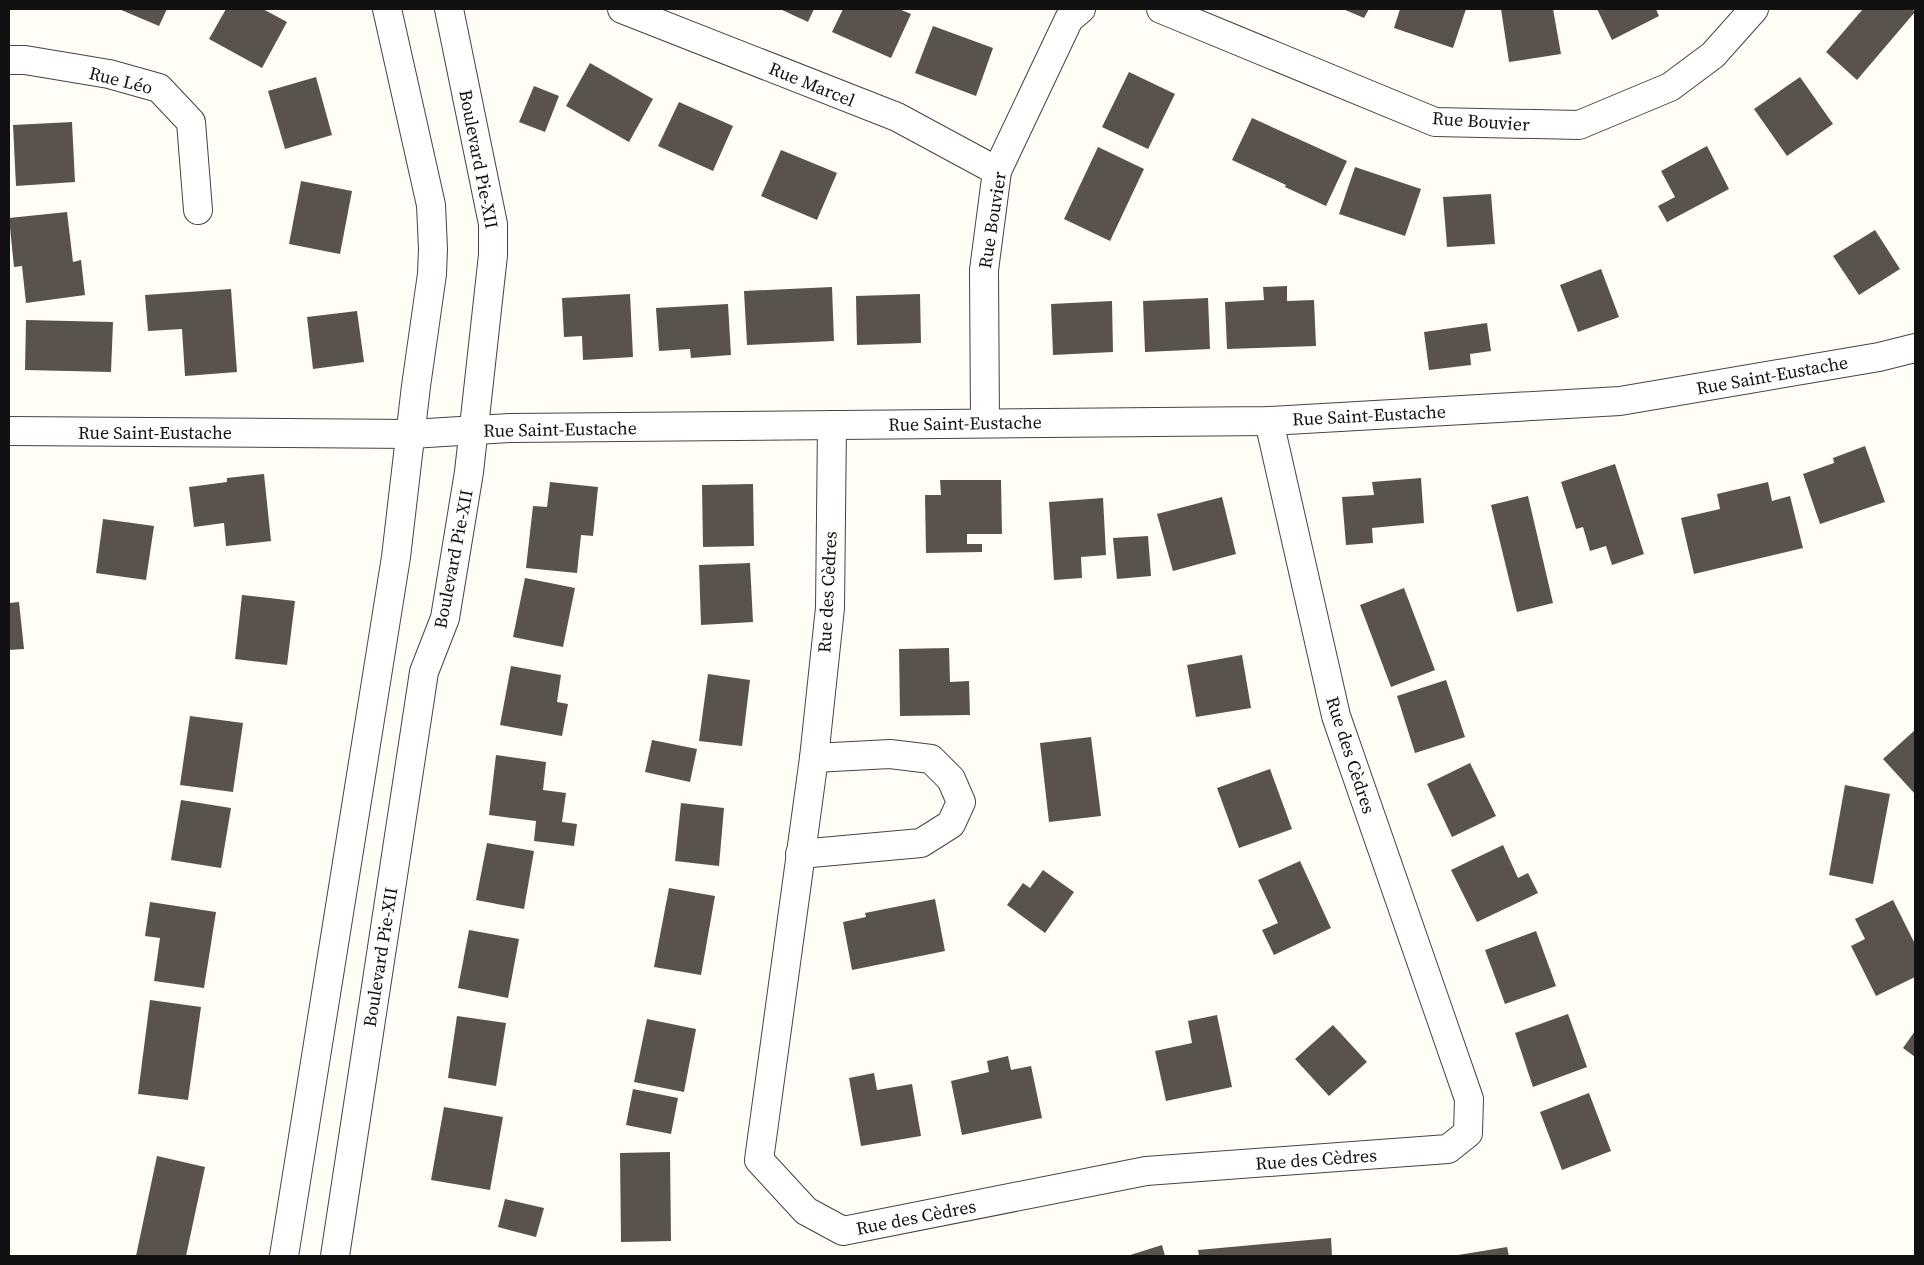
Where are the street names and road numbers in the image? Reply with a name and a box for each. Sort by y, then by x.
street label: Rue Marcel [765,55,859,113]
street label: Rue Léo [86,60,156,100]
street label: Boulevard Pie-XII [453,87,505,231]
street label: Rue Bouvier [1431,105,1531,137]
street label: Rue Bouvier [972,169,1012,270]
street label: Rue Saint-Eustache [1694,349,1850,401]
street label: Rue Saint-Eustache [1292,398,1446,432]
street label: Rue Saint-Eustache [888,409,1042,437]
street label: Rue Saint-Eustache [483,415,637,443]
street label: Rue Saint-Eustache [78,420,232,445]
street label: Boulevard Pie-XII [427,487,479,631]
street label: Rue des Cèdres [811,530,843,653]
street label: Rue des Cèdres [1320,693,1382,817]
street label: Boulevard Pie-XII [357,885,403,1029]
street label: Rue des Cèdres [1254,1142,1378,1176]
street label: Rue des Cèdres [854,1193,978,1241]

